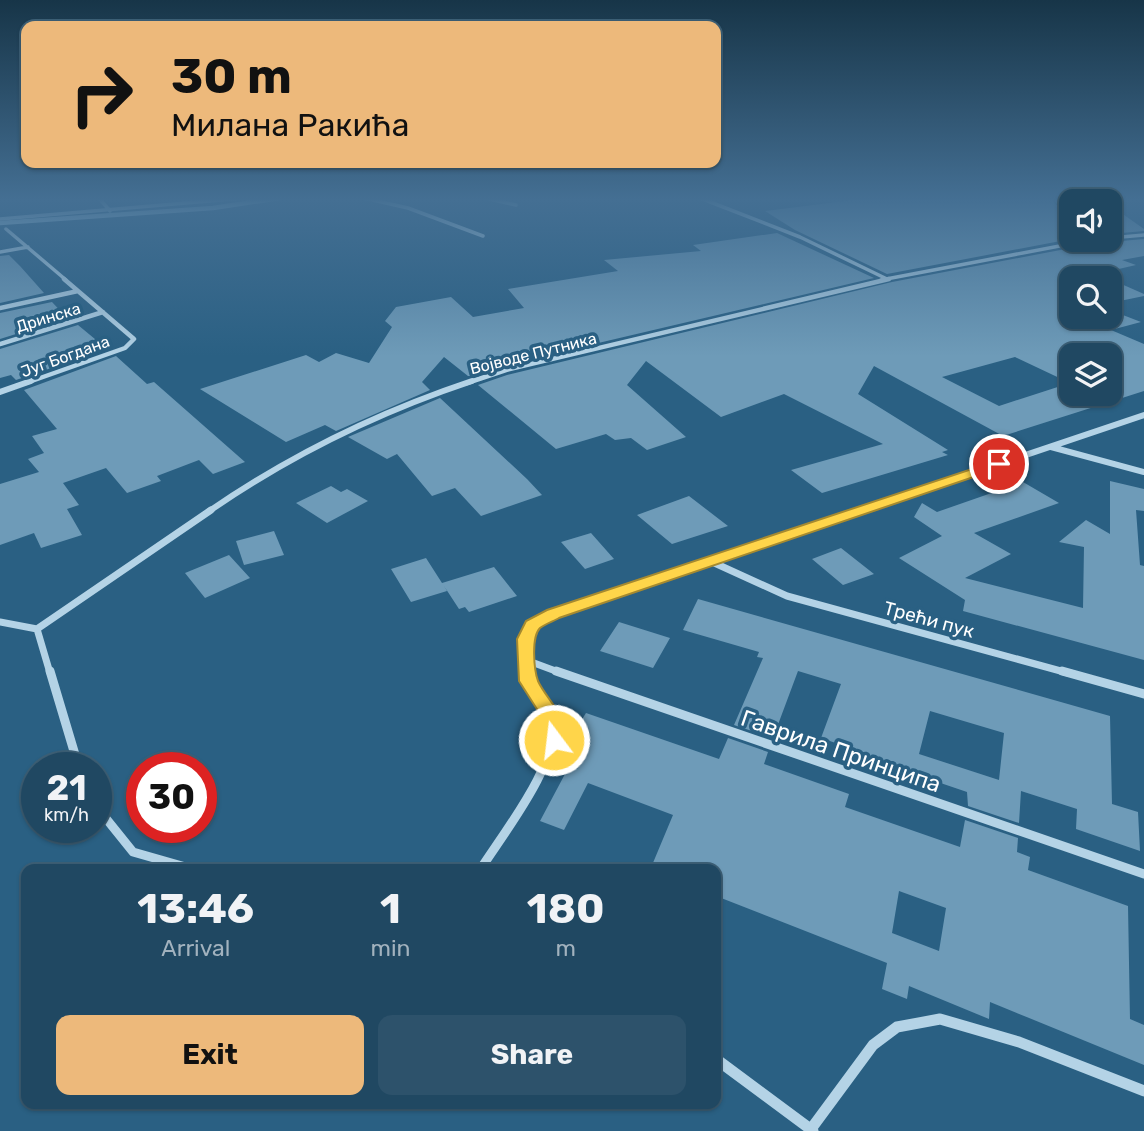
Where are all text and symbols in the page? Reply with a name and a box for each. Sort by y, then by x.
text: 30 m [171,47,292,105]
icon: right [56,49,147,140]
text: Милана Ракића [171,106,409,144]
map controls [1059,189,1122,406]
button: sound [1059,189,1122,252]
button: search [1059,266,1122,329]
street label: Дринска [14,299,83,336]
street label: Војводе Путника [468,329,598,378]
street label: Југ Богдана [18,332,112,381]
button: layers [1059,343,1122,406]
pin [969,434,1029,494]
icon: arrive [980,445,1018,483]
street label: Трећи пук [881,596,977,643]
position arrow [517,703,591,777]
street label: Гаврила Принципа [737,704,945,798]
speed limit sign: 30 [126,752,217,843]
text: 21 [46,767,87,809]
text: km/h [44,804,89,826]
text: 13:46 [137,884,254,934]
text: 1 [380,884,401,934]
text: 180 [527,884,605,934]
text: Arrival [161,934,230,962]
text: min [371,934,410,962]
text: m [556,934,576,962]
button: Exit [56,1015,364,1095]
button: Share [378,1015,686,1095]

